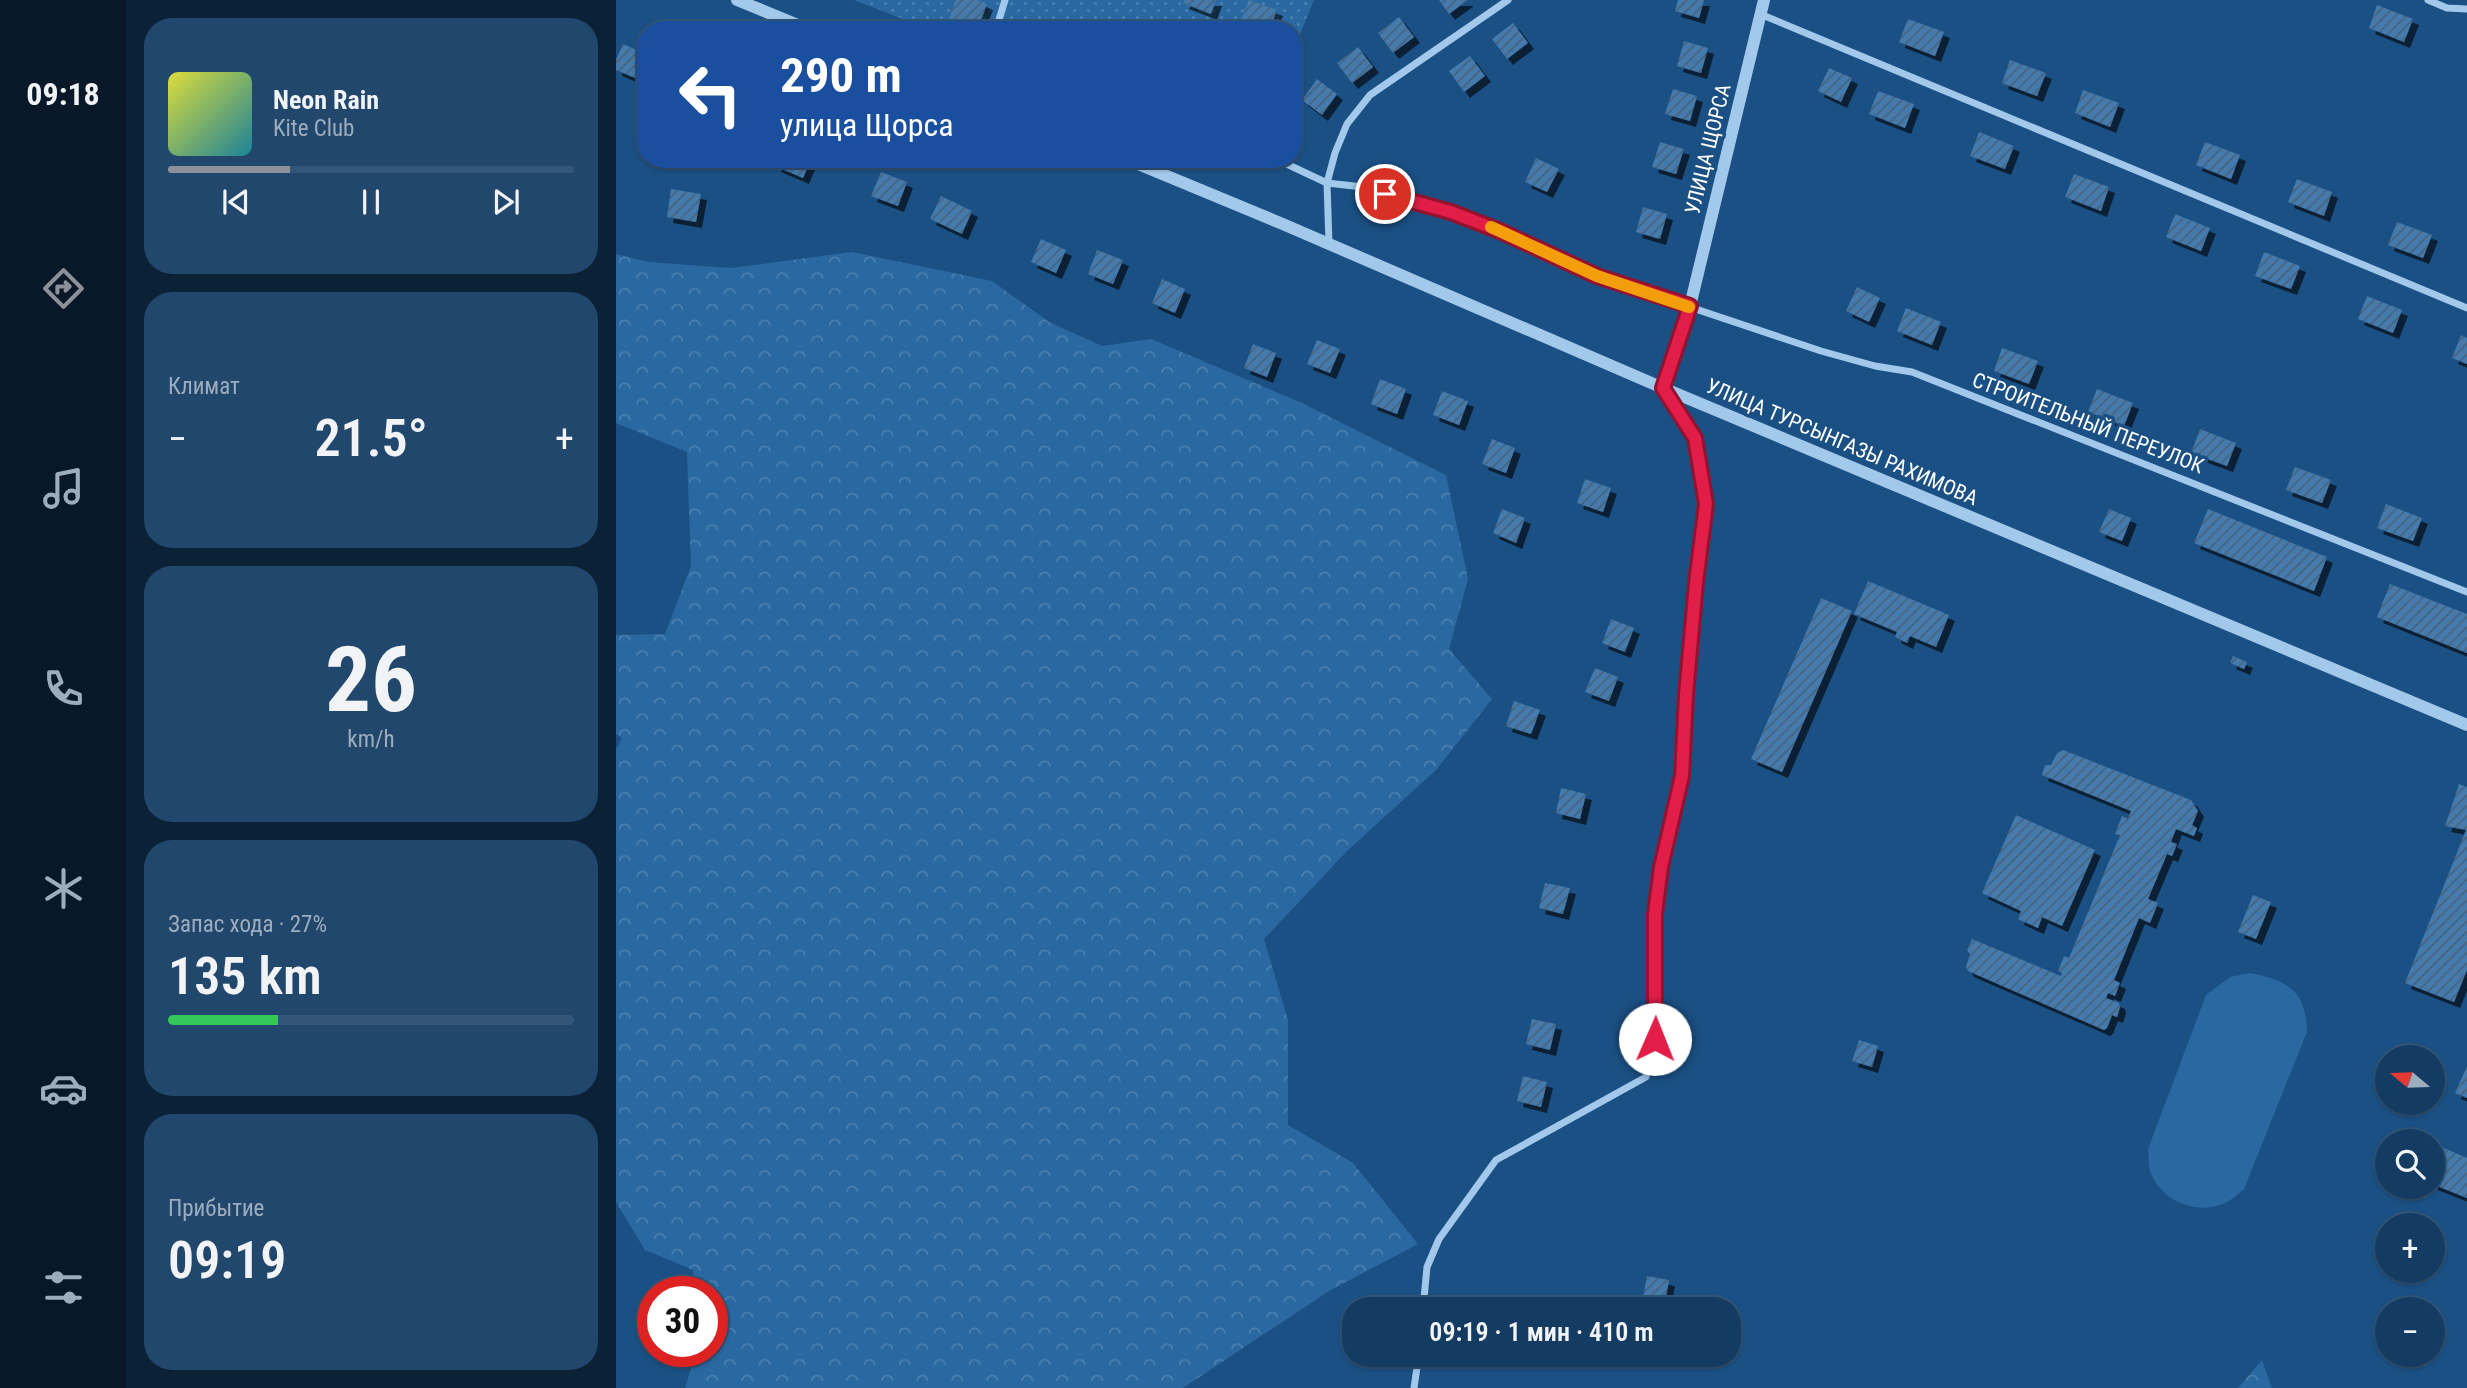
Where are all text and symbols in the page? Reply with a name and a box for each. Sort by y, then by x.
text: 290 m [780,47,902,104]
icon: left [665,49,756,140]
text: 09:18 [26,75,100,113]
street label: УЛИЦА ЩОРСА [1680,81,1736,217]
text: Neon Rain [273,85,379,115]
text: улица Щорса [780,106,954,144]
text: Kite Club [273,115,354,142]
pin [1355,164,1415,224]
icon: arrive [1366,175,1404,213]
icon: previous [217,183,255,221]
icon: pause [352,183,390,221]
icon: next [487,183,525,221]
icon: directions [39,264,88,313]
street label: СТРОИТЕЛЬНЫЙ ПЕРЕУЛОК [1969,368,2207,478]
text: Климат [168,373,240,400]
street label: УЛИЦА ТУРСЫНГАЗЫ РАХИМОВА [1703,374,1981,510]
text: 21.5° [314,408,428,469]
text: − [168,417,187,461]
text: + [555,417,574,461]
icon: music [39,464,88,513]
text: 26 [325,627,417,733]
icon: phone [39,664,88,713]
text: km/h [347,726,395,753]
icon: climate [39,864,88,913]
text: Запас хода · 27% [168,911,327,938]
text: 135 km [168,946,322,1007]
position arrow [1618,1002,1692,1076]
north arrow [2375,1045,2445,1115]
map controls [2375,1045,2445,1367]
icon: car [39,1064,88,1113]
button: search [2375,1129,2445,1199]
text: Прибытие [168,1195,264,1222]
button: + [2375,1213,2445,1283]
text: 09:19 [168,1230,286,1291]
icon: filters [39,1263,88,1312]
speed limit sign: 30 [637,1276,728,1367]
button: − [2375,1297,2445,1367]
text: 09:19 · 1 мин · 410 m [1429,1317,1654,1347]

